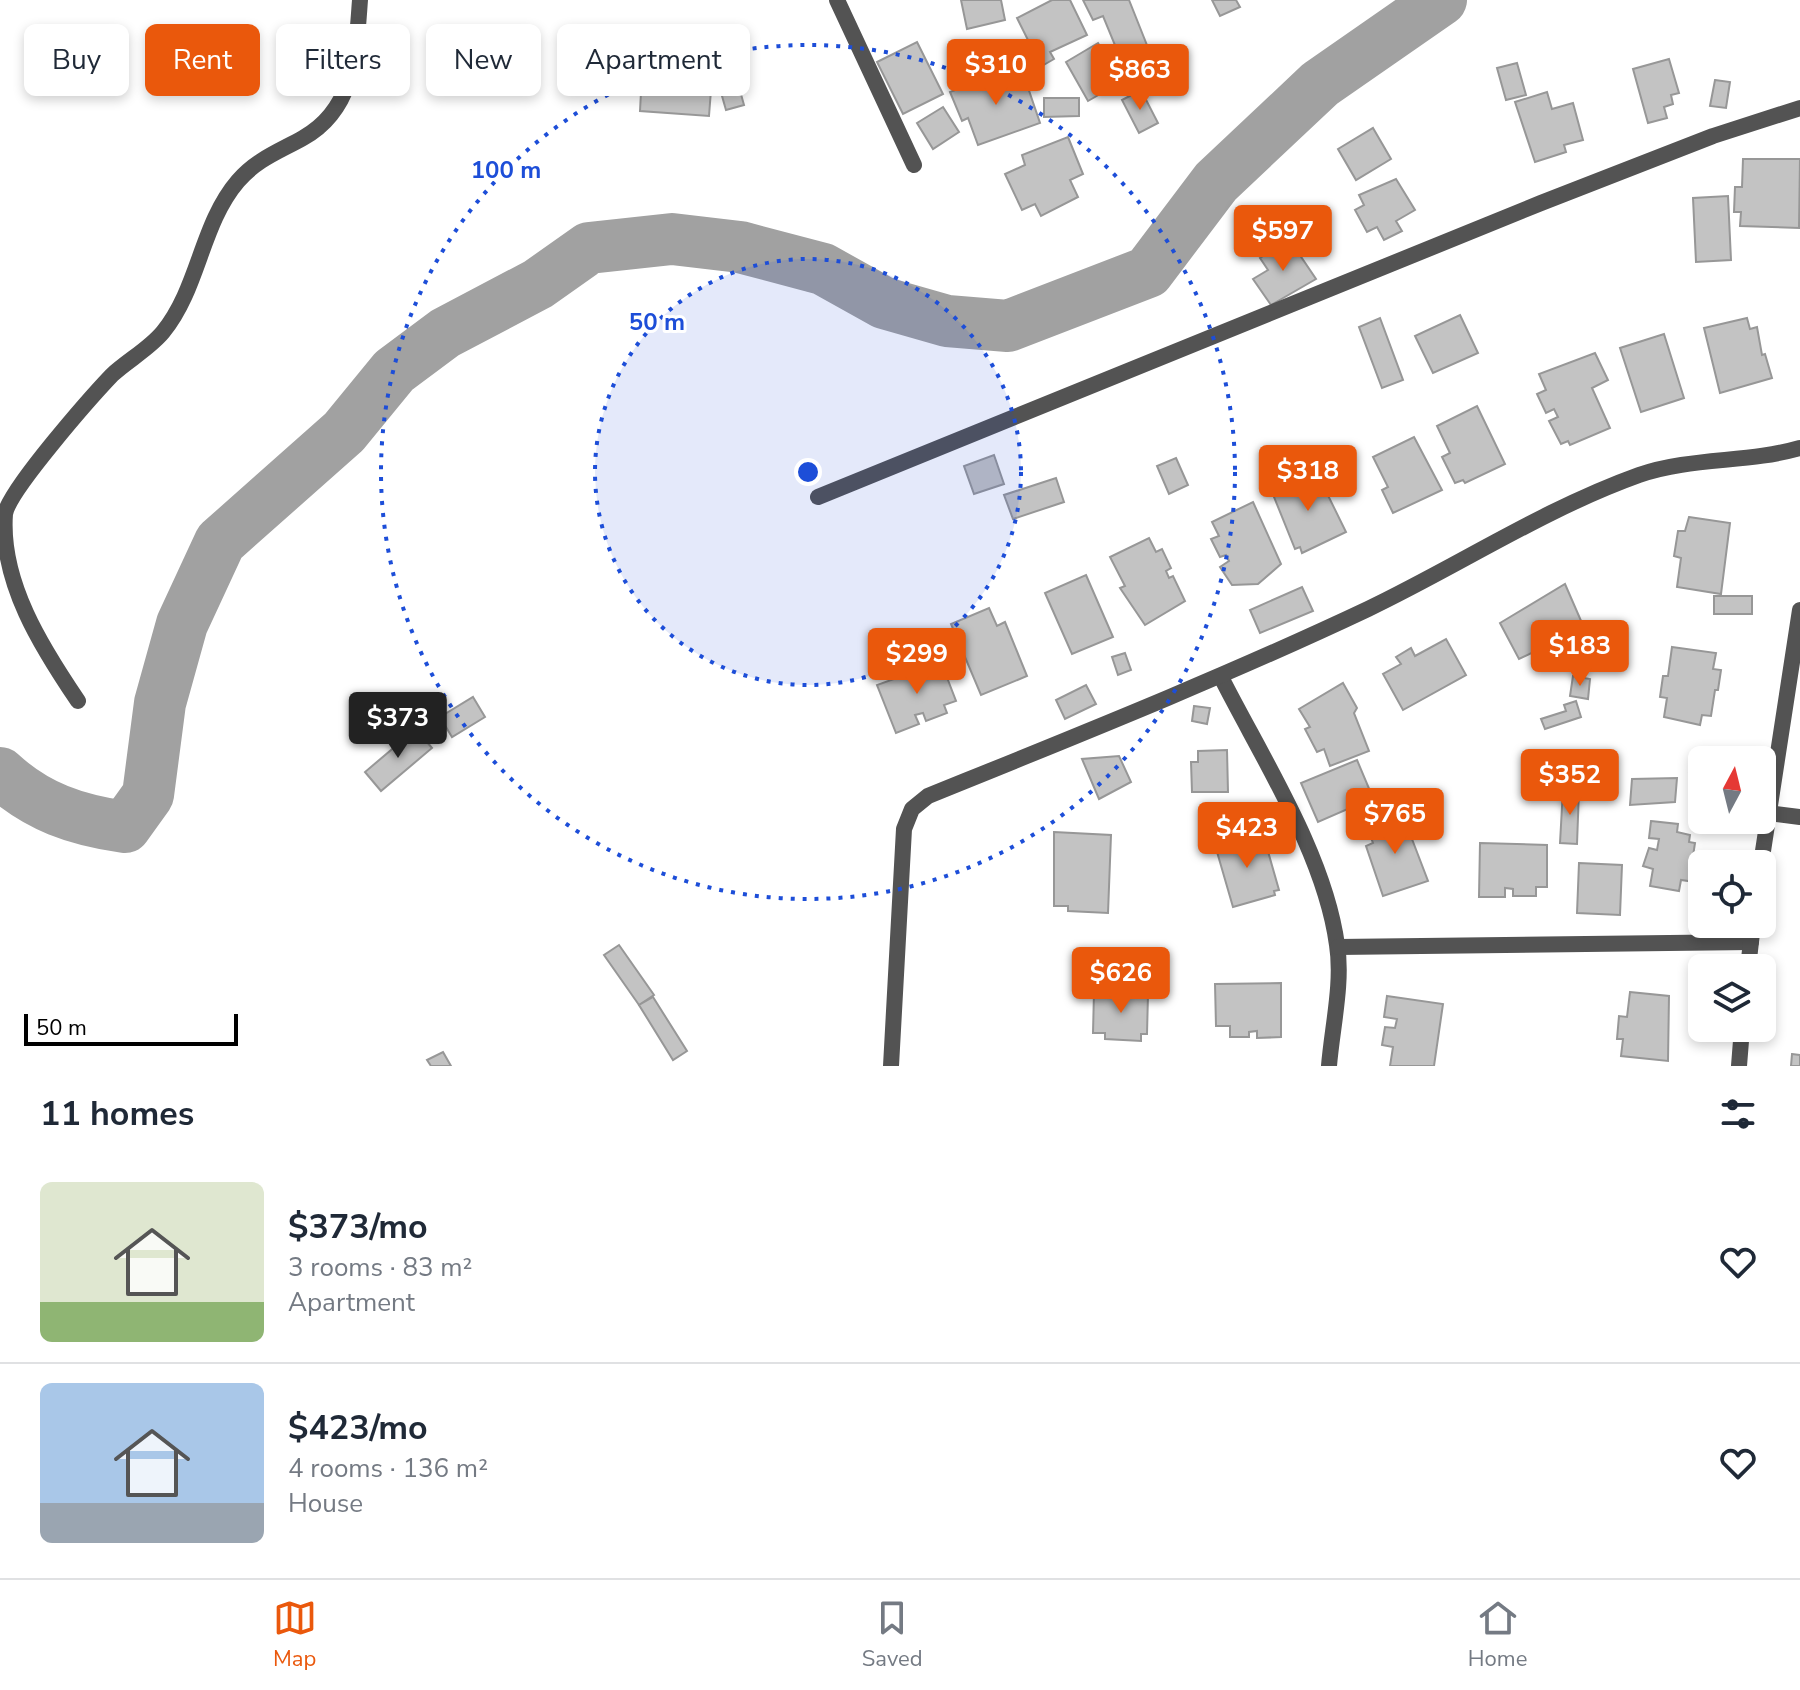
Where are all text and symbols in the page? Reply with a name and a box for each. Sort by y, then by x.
chip: Buy [24,24,129,96]
chip: Rent [145,24,260,96]
chip: Filters [276,24,410,96]
chip: New [426,24,541,96]
chip: Apartment [557,24,750,96]
pin: $310 [949,39,1043,107]
pin: $863 [1093,44,1187,112]
text: $310 [965,47,1027,82]
text: $863 [1109,52,1171,87]
text: 100 m [471,154,541,186]
pin: $597 [1236,205,1330,273]
text: $597 [1252,213,1314,248]
text: 50 m [629,306,685,338]
pin: $318 [1261,445,1355,513]
text: $318 [1277,453,1339,488]
centre of rings [794,458,822,486]
pin: $183 [1533,620,1627,688]
pin: $299 [870,628,964,696]
text: $183 [1549,628,1611,663]
text: $299 [886,636,948,671]
pin: $373 [351,692,445,760]
text: $373 [367,700,429,735]
north arrow [1688,746,1776,834]
map controls [1688,746,1776,1042]
pin: $352 [1523,749,1617,817]
text: $352 [1539,757,1601,792]
pin: $765 [1348,788,1442,856]
text: $765 [1364,796,1426,831]
pin: $423 [1200,802,1294,870]
text: $423 [1216,810,1278,845]
button: locate [1688,850,1776,938]
pin: $626 [1074,947,1168,1015]
button: layers [1688,954,1776,1042]
text: $626 [1090,955,1152,990]
scale bar [24,1010,238,1046]
text: 50 m [36,1013,87,1043]
text: 11 homes [40,1091,194,1137]
icon: filters [1716,1092,1760,1136]
text: $373/mo [288,1204,428,1250]
icon: home [104,1214,200,1310]
icon: heart [1716,1240,1760,1284]
text: 3 rooms · 83 m² [288,1250,472,1285]
text: Apartment [288,1285,415,1320]
text: $423/mo [288,1405,428,1451]
icon: home [104,1415,200,1511]
icon: heart [1716,1441,1760,1485]
text: 4 rooms · 136 m² [288,1451,488,1486]
text: House [288,1486,363,1521]
tab: Map [273,1596,317,1674]
tab: Saved [862,1596,923,1674]
tab: Home [1468,1596,1527,1674]

